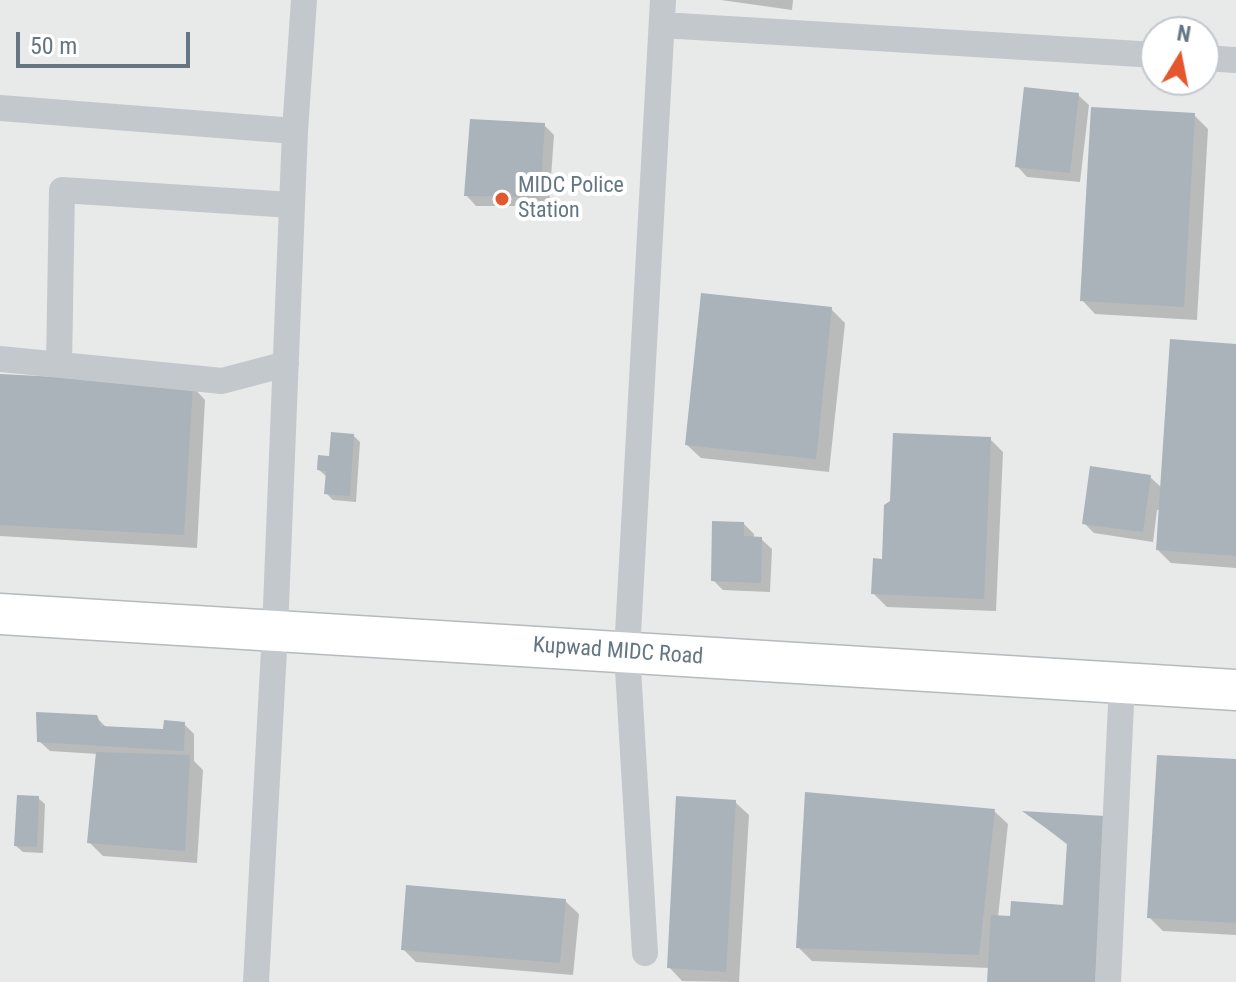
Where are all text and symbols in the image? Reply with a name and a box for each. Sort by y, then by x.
scale bar [20,16,194,66]
north arrow [1140,16,1220,96]
text: N [1175,20,1193,47]
text: 50 m [30,32,77,60]
place label: MIDC Police Station [518,173,624,224]
marker: MIDC Police Station [493,190,511,208]
street label: Kupwad MIDC Road [532,633,704,671]

